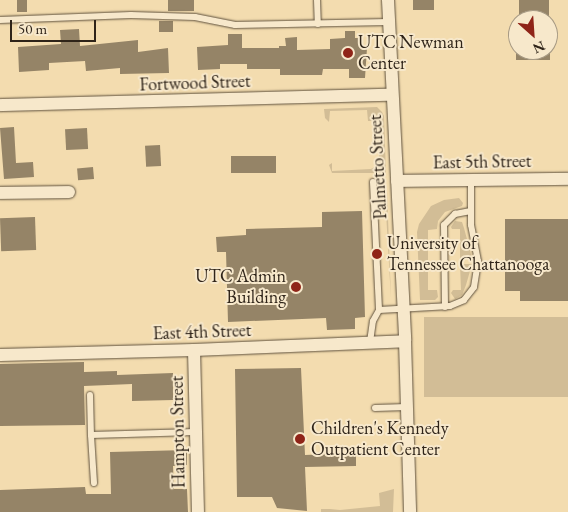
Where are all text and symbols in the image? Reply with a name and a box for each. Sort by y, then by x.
scale bar [12,10,99,42]
north arrow [508,10,558,60]
text: 50 m [18,19,47,38]
place label: UTC Newman Center [358,32,464,74]
text: N [530,37,548,58]
marker: UTC Newman Center [342,47,354,59]
street label: Fortwood Street [139,70,251,96]
street label: Palmetto Street [364,114,392,220]
street label: East 5th Street [432,150,532,174]
place label: University of Tennessee Chattanooga [387,233,549,276]
marker: University of Tennessee Chattanooga [371,248,383,260]
place label: UTC Admin Building [195,266,286,308]
marker: UTC Admin Building [290,281,302,293]
street label: East 4th Street [152,319,252,345]
street label: Hampton Street [166,376,190,488]
place label: Children's Kennedy Outpatient Center [311,418,449,460]
marker: Children's Kennedy Outpatient Center [293,432,307,446]

